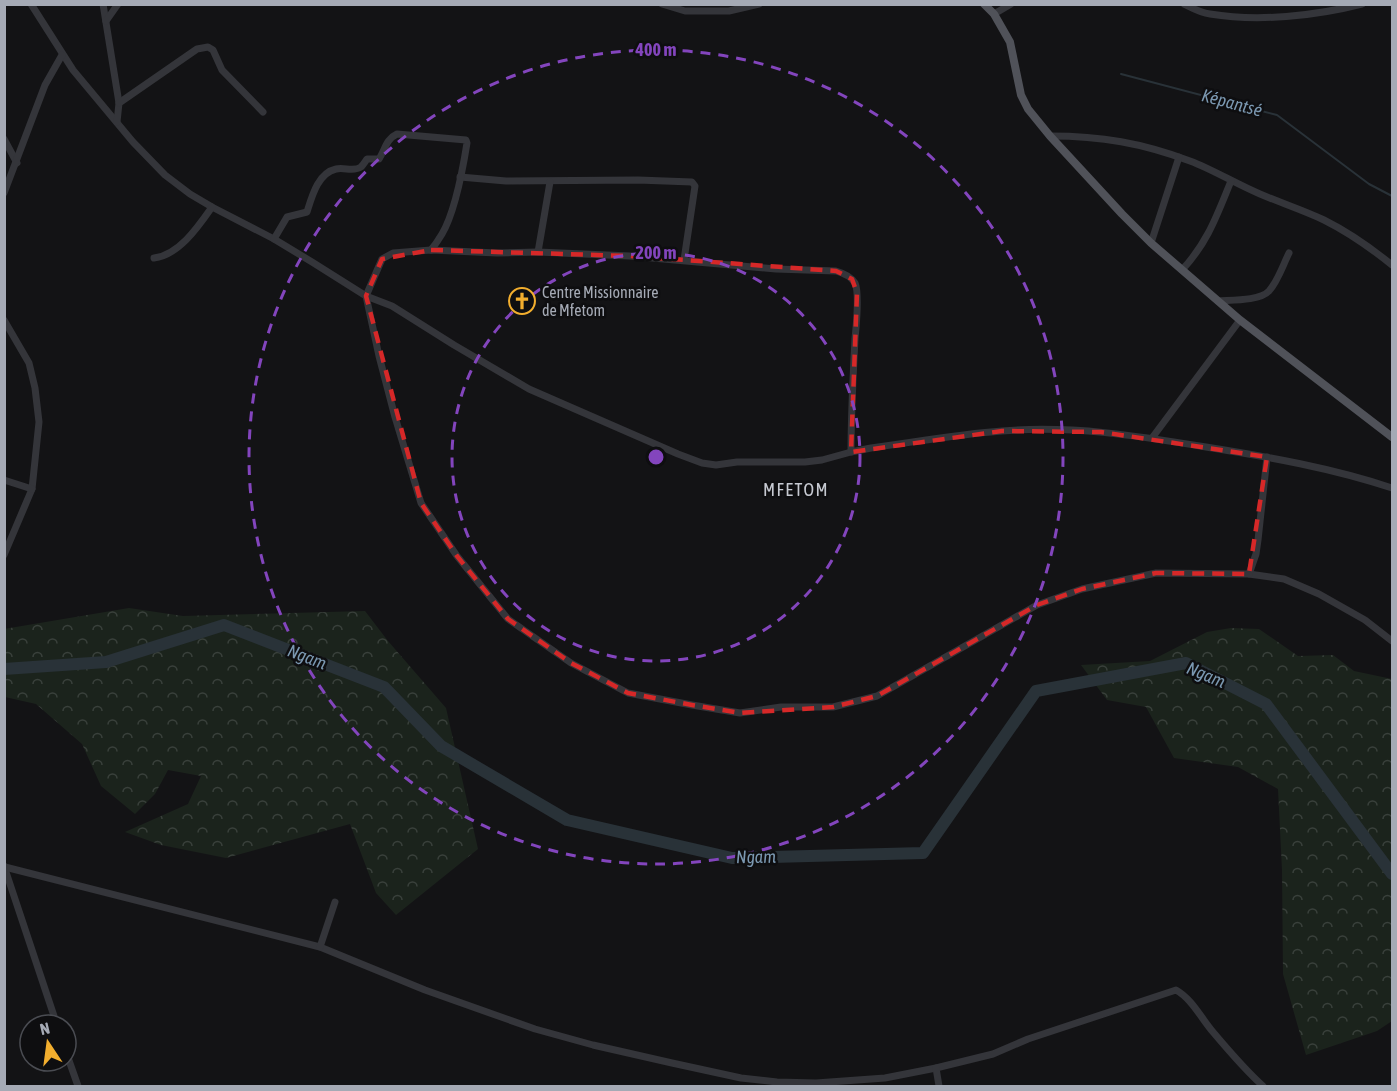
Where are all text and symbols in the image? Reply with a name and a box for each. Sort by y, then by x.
text: 400 m [635,39,676,60]
water label: Képantsé [1199,84,1265,121]
text: 200 m [636,242,676,263]
place label: Centre Missionnaire de Mfetom [542,283,659,319]
church icon: Centre Missionnaire de Mfetom [507,286,537,316]
centre of rings [646,447,666,467]
district label: MFETOM [763,479,829,500]
water label: Ngam [285,640,330,674]
water label: Ngam [1184,657,1229,692]
water label: Ngam [736,846,776,867]
north arrow [18,1013,78,1073]
text: N [38,1019,51,1038]

